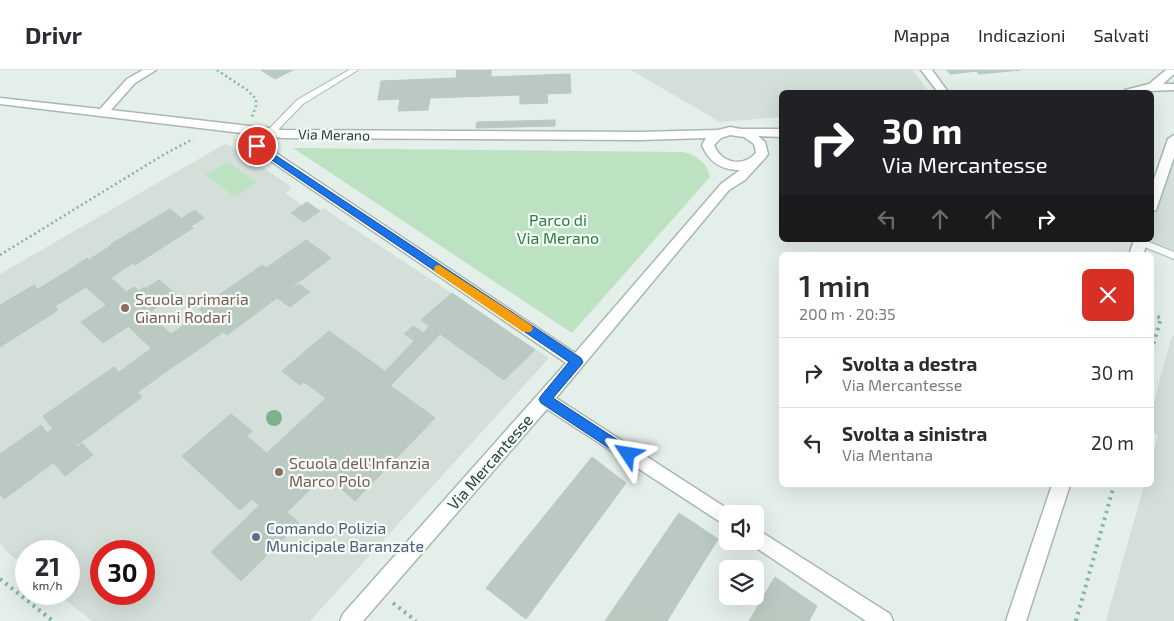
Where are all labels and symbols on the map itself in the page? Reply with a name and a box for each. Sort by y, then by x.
pin [236,125,278,167]
street label: Via Merano [298,125,370,144]
park label: Parco di Via Merano [517,210,599,247]
place label: Scuola primaria Gianni Rodari [135,289,249,326]
marker: Scuola primaria Gianni Rodari [119,302,131,314]
street label: Via Mercantesse [443,410,536,513]
position arrow [601,427,653,479]
place label: Scuola dell'Infanzia Marco Polo [289,453,430,490]
marker: Scuola dell'Infanzia Marco Polo [273,466,285,478]
place label: Comando Polizia Municipale Baranzate [266,518,424,555]
marker: Comando Polizia Municipale Baranzate [250,531,262,543]
speed limit sign: 30 [90,540,155,605]

